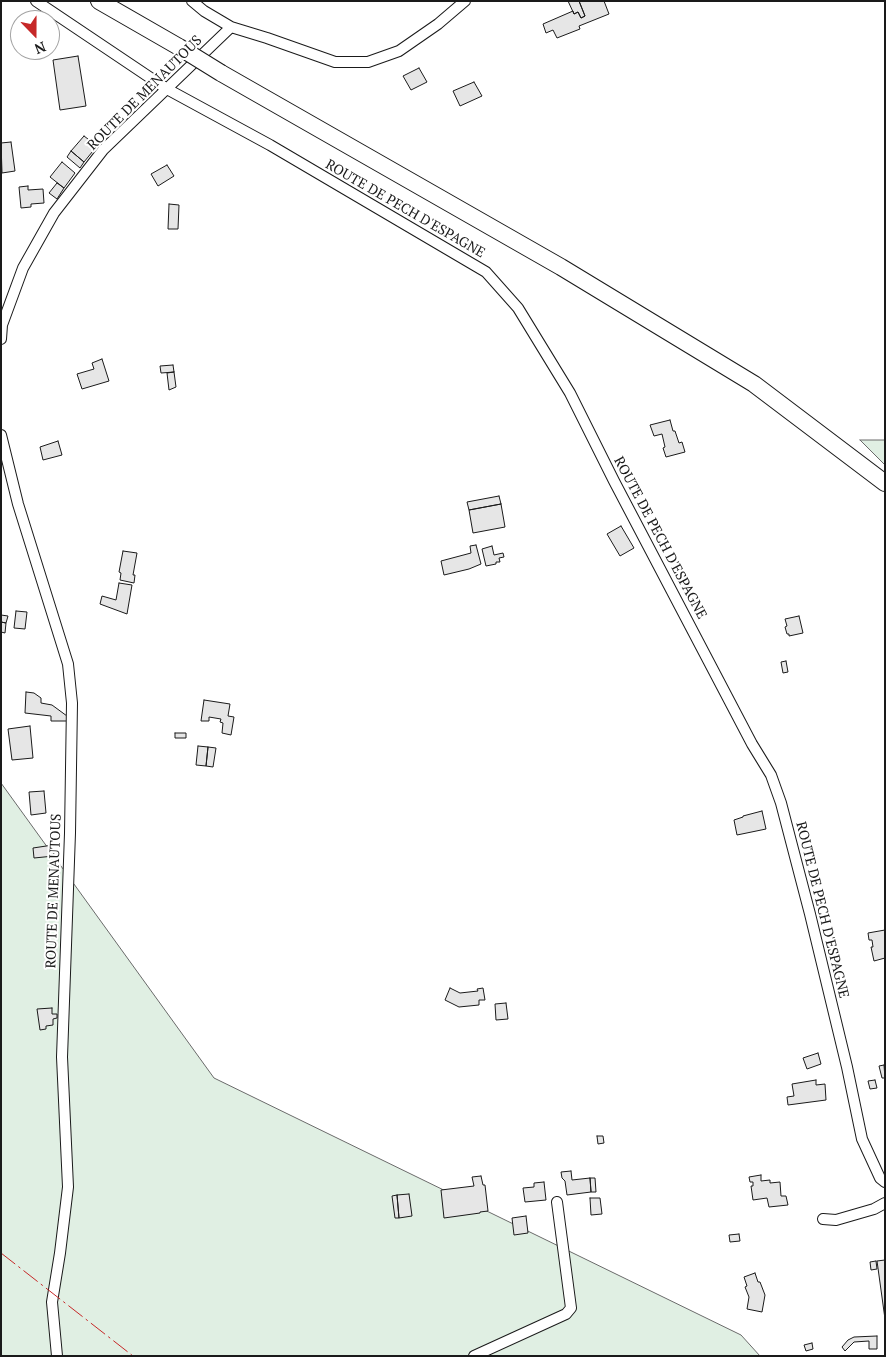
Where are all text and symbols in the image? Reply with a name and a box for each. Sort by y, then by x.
north arrow [10,10,60,60]
street label: ROUTE DE MENAUTOUS [84,32,206,154]
text: N [32,38,49,59]
street label: ROUTE DE PECH D'ESPAGNE [322,156,488,262]
street label: ROUTE DE PECH D'ESPAGNE [610,454,710,622]
street label: ROUTE DE MENAUTOUS [43,813,65,969]
street label: ROUTE DE PECH D'ESPAGNE [792,820,852,1000]

